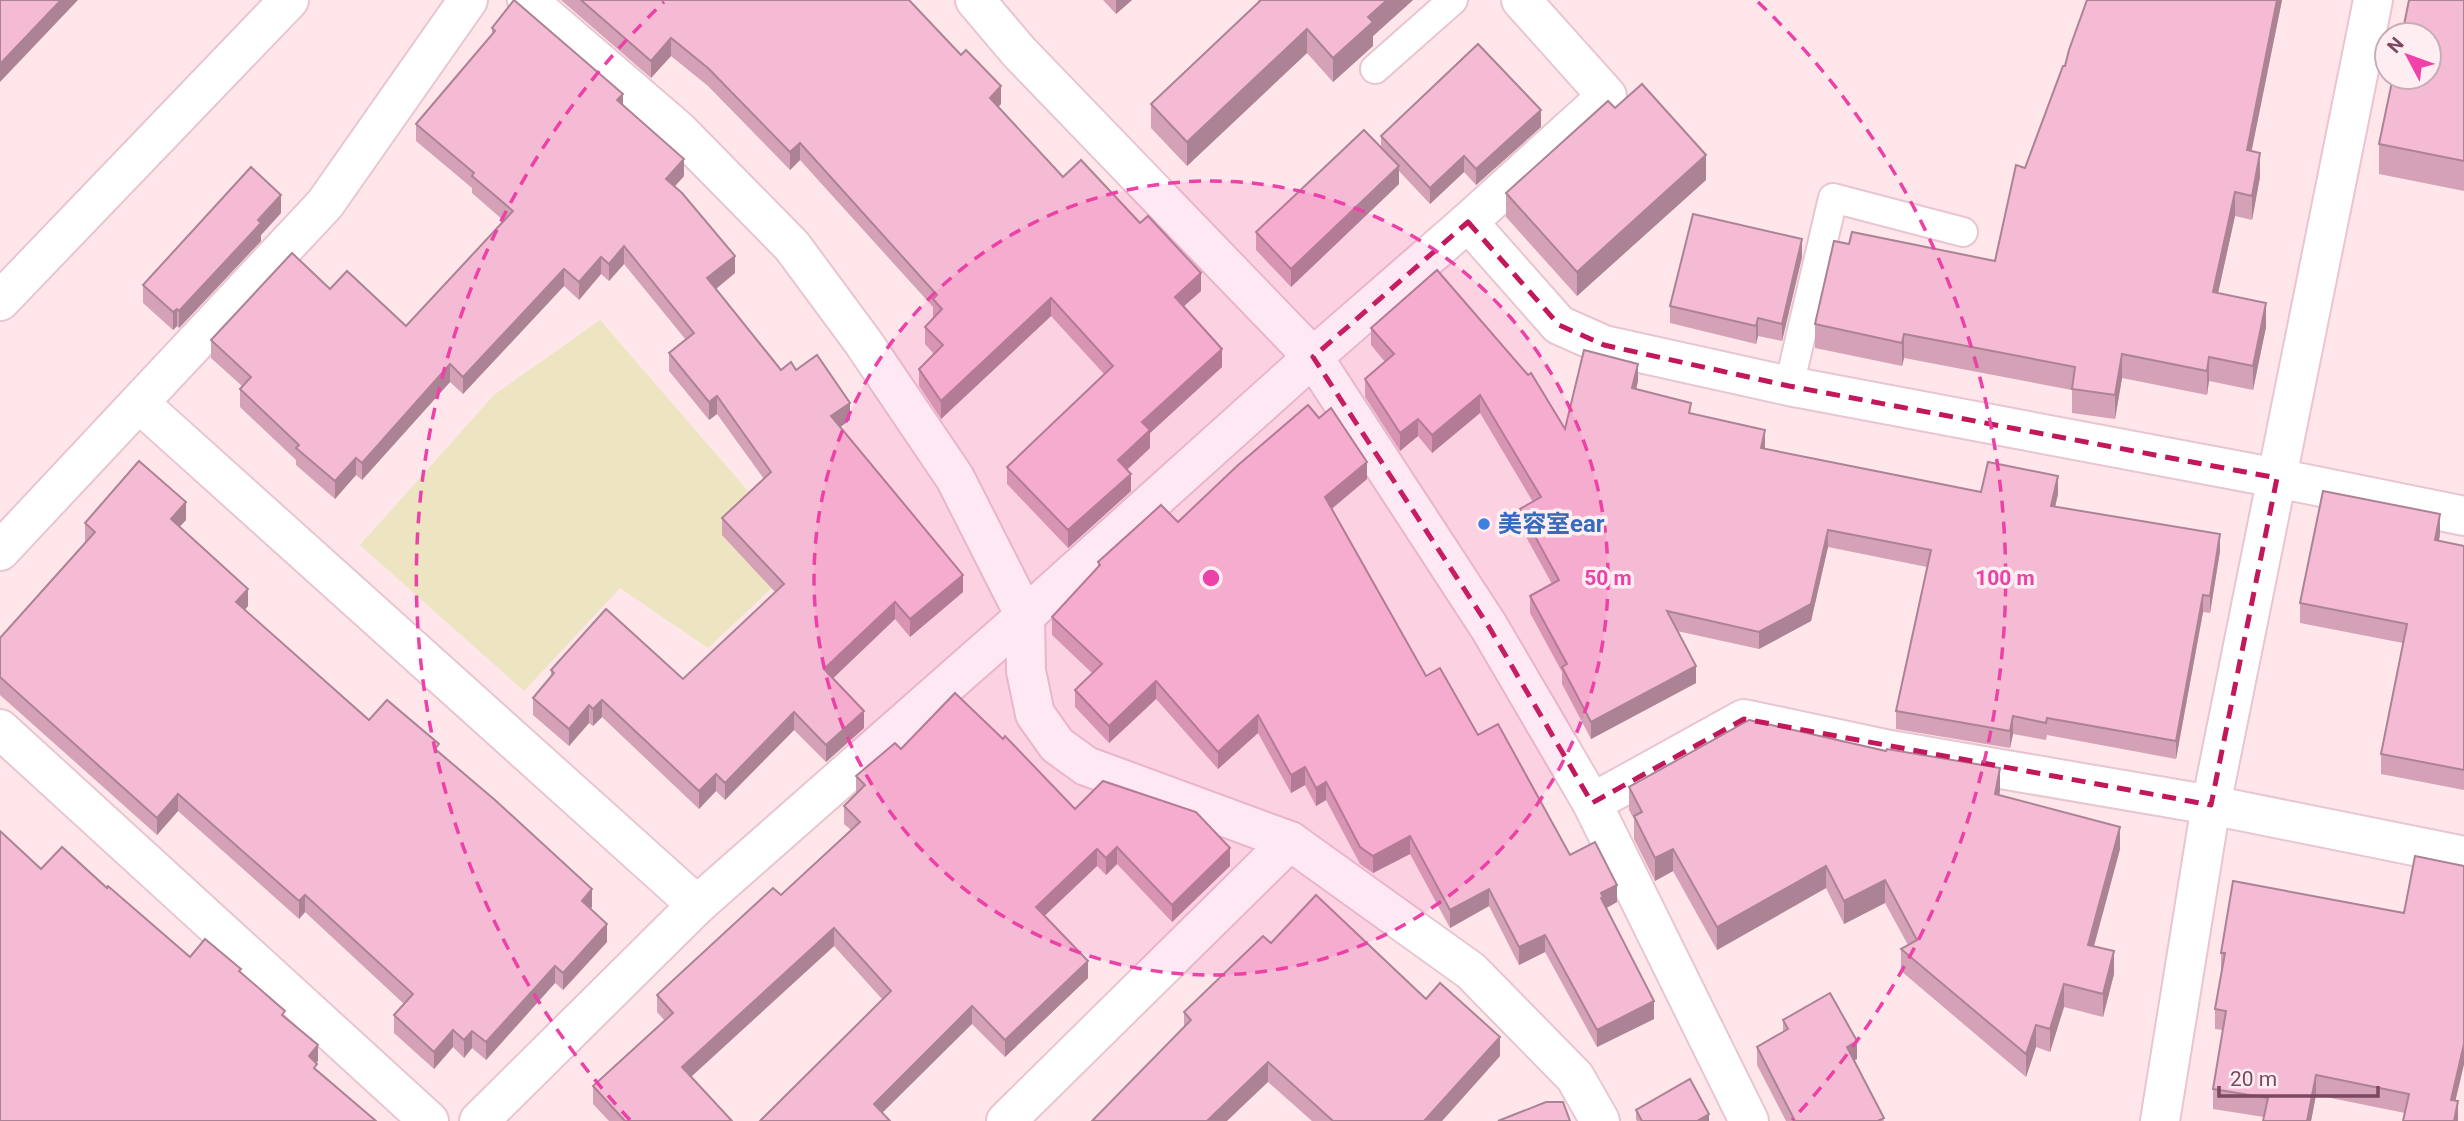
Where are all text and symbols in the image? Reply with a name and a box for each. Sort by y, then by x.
north arrow [2373,21,2443,91]
text: N [2382,33,2409,58]
place label: 美容室ear [1498,510,1605,538]
marker: 美容室ear [1476,516,1492,532]
centre of rings [1199,566,1223,590]
text: 50 m [1584,566,1632,590]
text: 100 m [1975,566,2035,590]
scale bar [2219,1054,2378,1098]
text: 20 m [2230,1067,2277,1091]

